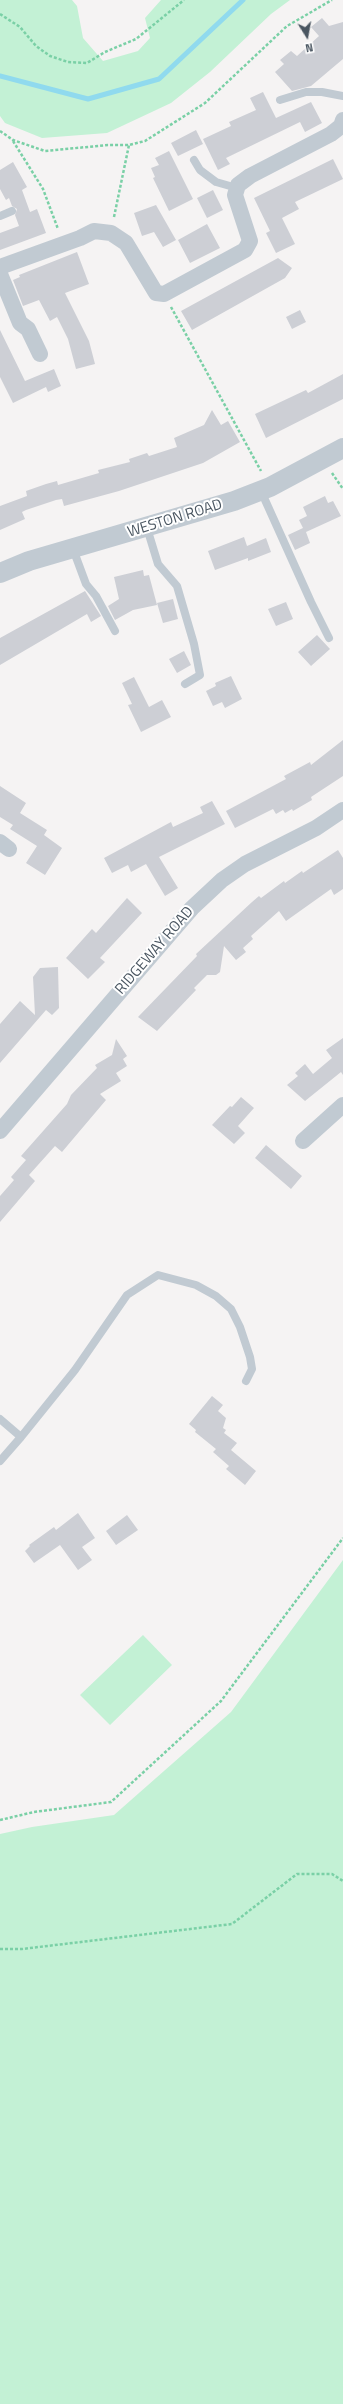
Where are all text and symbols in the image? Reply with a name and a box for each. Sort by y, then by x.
north arrow [287,16,327,56]
text: N [304,39,315,56]
street label: WESTON ROAD [125,496,225,542]
street label: RIDGEWAY ROAD [112,903,198,999]

